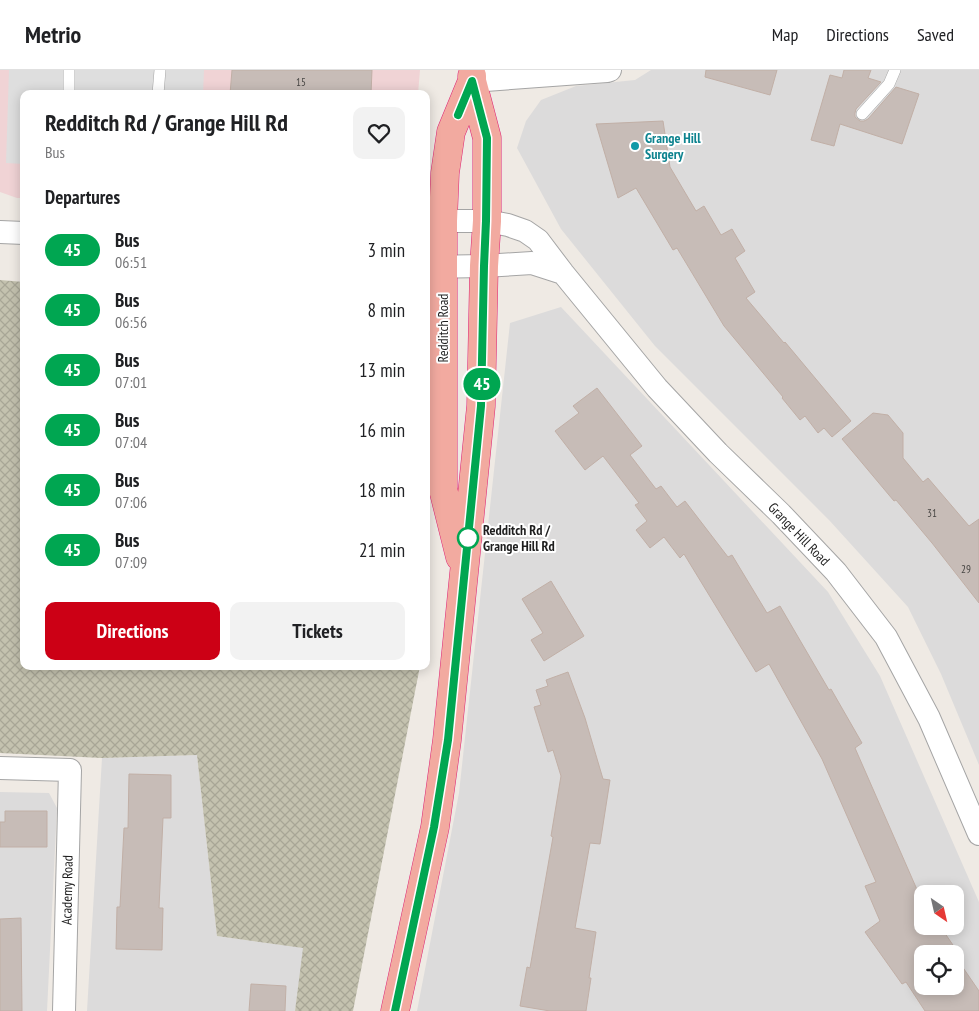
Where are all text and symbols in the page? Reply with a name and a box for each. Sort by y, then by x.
text: Metrio [25,19,81,50]
text: Map [772,23,798,46]
text: Directions [826,23,889,46]
text: Saved [917,23,954,46]
house number: 15 [296,75,306,89]
text: Redditch Rd / Grange Hill Rd [45,107,288,138]
button: heart [353,107,405,159]
place label: Grange Hill Surgery [645,129,701,163]
marker: Grange Hill Surgery [629,140,641,152]
text: Bus [45,142,65,162]
text: Departures [45,185,120,209]
text: Bus [115,228,139,252]
text: 45 [64,238,81,261]
text: 3 min [368,238,405,262]
text: 06:51 [115,252,147,272]
text: Bus [115,288,139,312]
street label: Redditch Road [434,294,452,362]
text: 45 [64,298,81,321]
text: 8 min [368,298,405,322]
text: 06:56 [115,312,147,332]
text: Bus [115,348,139,372]
text: 45 [64,358,81,381]
text: 13 min [359,358,405,382]
line badge: 45 [460,368,504,400]
text: 07:01 [115,372,147,392]
text: 45 [473,372,491,395]
text: Bus [115,408,139,432]
text: 45 [64,418,81,441]
text: 16 min [359,418,405,442]
text: 07:04 [115,432,147,452]
text: Bus [115,468,139,492]
text: 45 [64,478,81,501]
text: 18 min [359,478,405,502]
text: 07:06 [115,492,147,512]
street label: Grange Hill Road [764,499,834,569]
house number: 31 [927,506,937,520]
place label: Redditch Rd / Grange Hill Rd [483,521,555,555]
marker: Redditch Rd / Grange Hill Rd [457,527,479,549]
text: Bus [115,528,139,552]
text: 45 [64,538,81,561]
text: 21 min [359,538,405,562]
text: 07:09 [115,552,147,572]
house number: 29 [961,562,971,576]
button: Directions [45,602,220,660]
button: Tickets [230,602,405,660]
street label: Academy Road [57,855,77,925]
north arrow [914,885,964,935]
map controls [914,885,964,995]
button: locate [914,945,964,995]

